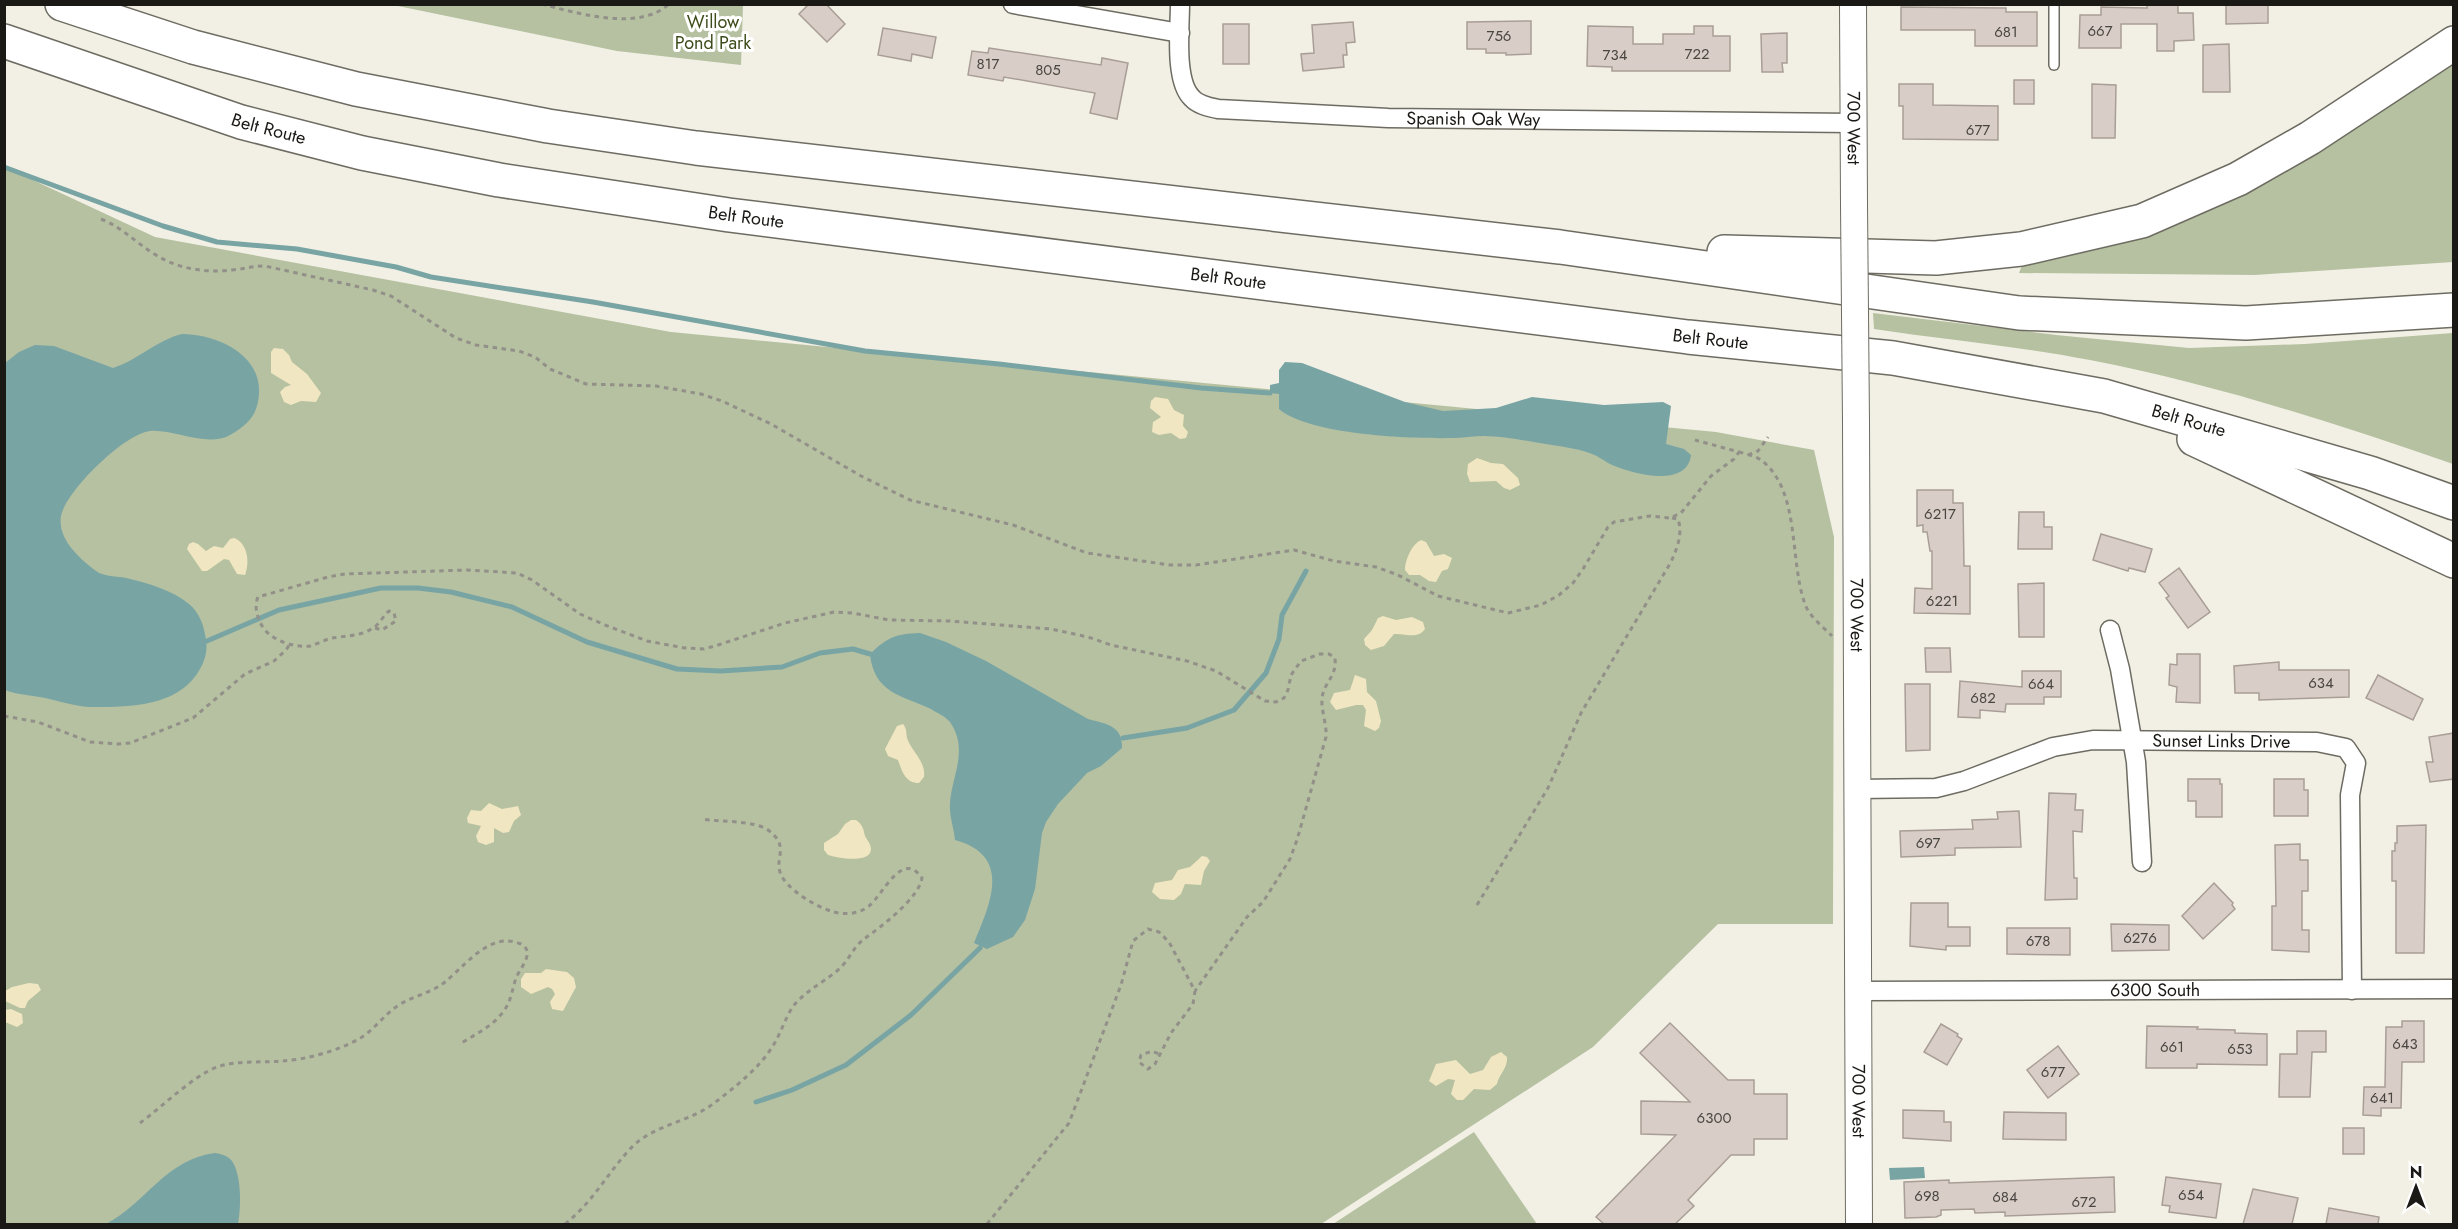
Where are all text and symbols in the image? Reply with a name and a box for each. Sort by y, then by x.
park label: Willow Pond Park [675,9,751,56]
house number: 667 [2087,20,2113,42]
house number: 681 [1994,21,2018,43]
house number: 756 [1487,25,1511,47]
house number: 722 [1685,43,1709,65]
house number: 734 [1603,44,1628,66]
house number: 817 [977,53,1000,75]
house number: 805 [1035,59,1061,81]
street label: 700 West [1840,91,1867,166]
street label: Spanish Oak Way [1406,105,1540,133]
street label: Belt Route [228,107,309,151]
house number: 677 [1966,119,1990,141]
street label: Belt Route [707,199,786,235]
street label: Belt Route [1189,261,1268,296]
street label: Belt Route [1671,322,1750,356]
street label: Belt Route [2148,397,2229,444]
house number: 6217 [1924,503,1956,525]
street label: 700 West [1844,578,1870,653]
house number: 6221 [1926,590,1958,612]
house number: 634 [2308,672,2334,694]
house number: 664 [2028,673,2054,695]
house number: 682 [1970,687,1996,709]
street label: Sunset Links Drive [2152,728,2290,755]
house number: 697 [1916,832,1940,854]
house number: 6276 [2123,927,2157,949]
house number: 678 [2026,930,2050,952]
street label: 6300 South [2110,977,2200,1003]
house number: 643 [2392,1033,2418,1055]
house number: 661 [2160,1036,2184,1058]
house number: 653 [2227,1038,2253,1060]
house number: 677 [2041,1061,2065,1083]
street label: 700 West [1845,1064,1872,1139]
house number: 641 [2370,1087,2394,1109]
house number: 6300 [1697,1107,1731,1129]
north arrow [2386,1157,2446,1217]
text: N [2410,1161,2422,1184]
house number: 654 [2178,1184,2204,1206]
house number: 698 [1914,1185,1940,1207]
house number: 684 [1992,1186,2018,1208]
house number: 672 [2071,1191,2097,1213]

